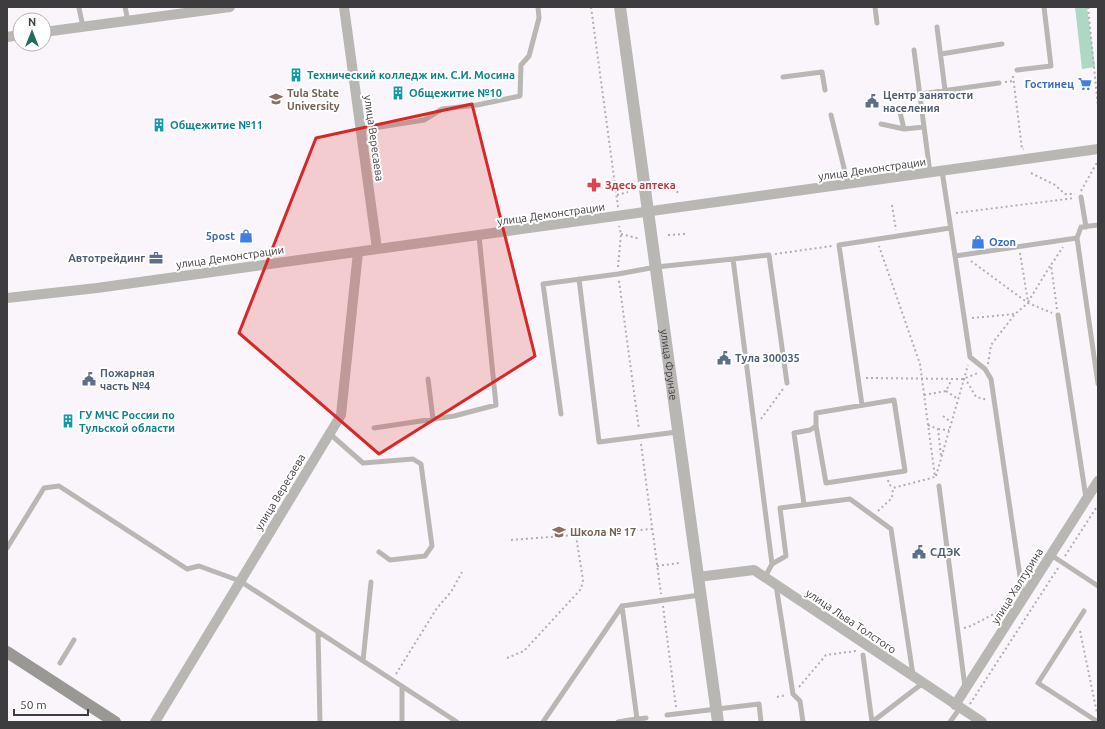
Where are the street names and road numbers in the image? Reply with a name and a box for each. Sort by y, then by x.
street label: улица Вересаева [362,94,386,182]
street label: улица Демонстрации [817,155,927,183]
street label: улица Демонстрации [496,200,606,228]
street label: улица Демонстрации [175,243,285,271]
street label: улица Фрунзе [658,328,680,401]
street label: улица Вересаева [253,452,307,532]
street label: улица Халтурина [989,546,1045,626]
street label: улица Льва Толстого [804,586,898,656]

